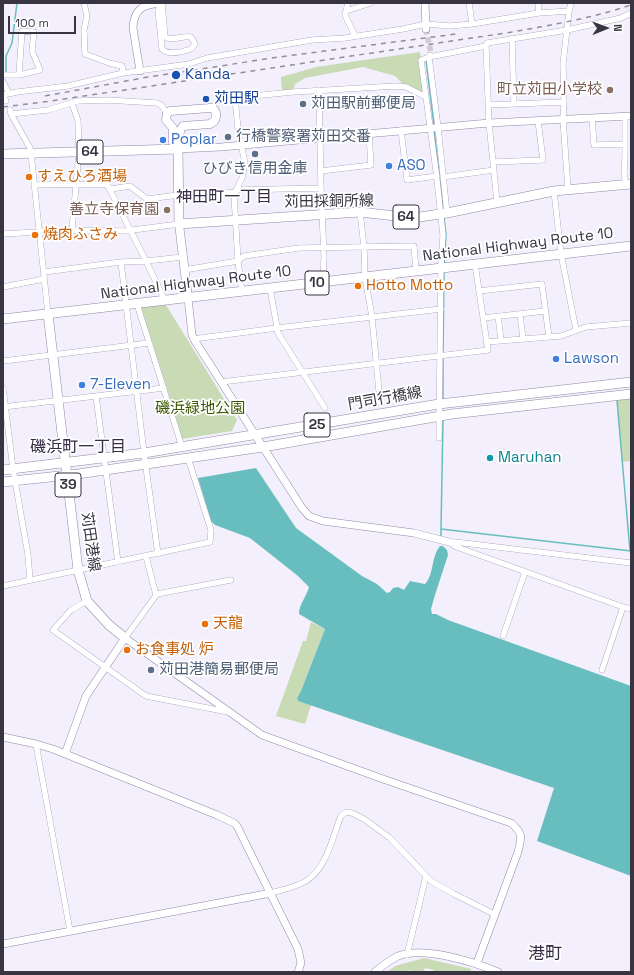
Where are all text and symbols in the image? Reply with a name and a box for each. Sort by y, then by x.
scale bar [10,8,78,34]
north arrow [586,8,626,48]
text: 100 m [15,15,49,31]
text: N [611,24,625,32]
place label: Kanda [185,66,230,84]
marker: Kanda [170,69,182,81]
place label: 町立苅田小学校 [497,81,602,99]
marker: 町立苅田小学校 [605,85,615,95]
place label: 苅田駅 [214,90,259,108]
marker: 苅田駅 [201,94,211,104]
place label: 苅田駅前郵便局 [311,95,416,113]
marker: 苅田駅前郵便局 [298,99,308,109]
place label: 行橋警察署苅田交番 [236,128,371,146]
place label: Poplar [171,131,217,149]
marker: 行橋警察署苅田交番 [223,132,233,142]
marker: Poplar [158,135,168,145]
road number: 64 [77,140,103,164]
marker: ひびき信用金庫 [250,149,260,159]
place label: ASO [397,157,426,175]
place label: ひびき信用金庫 [203,160,307,178]
marker: ASO [384,161,394,171]
place label: すえひろ酒場 [37,168,127,186]
marker: すえひろ酒場 [24,172,34,182]
district label: 神田町一丁目 [176,188,272,208]
street label: 苅田採銅所線 [284,192,374,212]
place label: 善立寺保育園 [69,201,159,219]
marker: 善立寺保育園 [162,205,172,215]
road number: 64 [393,205,419,229]
street label: National Highway Route 10 [422,224,614,266]
place label: 焼肉ふさみ [43,226,118,244]
marker: 焼肉ふさみ [30,230,40,240]
street label: National Highway Route 10 [100,262,292,304]
road number: 10 [305,271,329,295]
place label: Hotto Motto [366,277,453,295]
marker: Hotto Motto [353,281,363,291]
place label: Lawson [564,350,619,368]
marker: Lawson [551,354,561,364]
place label: 7-Eleven [90,376,151,394]
marker: 7-Eleven [77,380,87,390]
street label: 門司行橋線 [347,384,423,414]
park label: 磯浜緑地公園 [155,400,245,418]
road number: 25 [304,413,330,437]
district label: 磯浜町一丁目 [30,438,126,458]
place label: Maruhan [498,449,561,467]
marker: Maruhan [485,453,495,463]
road number: 39 [55,473,81,497]
street label: 苅田港線 [77,511,103,573]
place label: 天龍 [213,615,243,633]
marker: 天龍 [200,619,210,629]
place label: お食事処 炉 [135,641,214,659]
marker: お食事処 炉 [122,645,132,655]
place label: 苅田港簡易郵便局 [159,661,279,679]
marker: 苅田港簡易郵便局 [146,665,156,675]
district label: 港町 [528,944,562,964]

